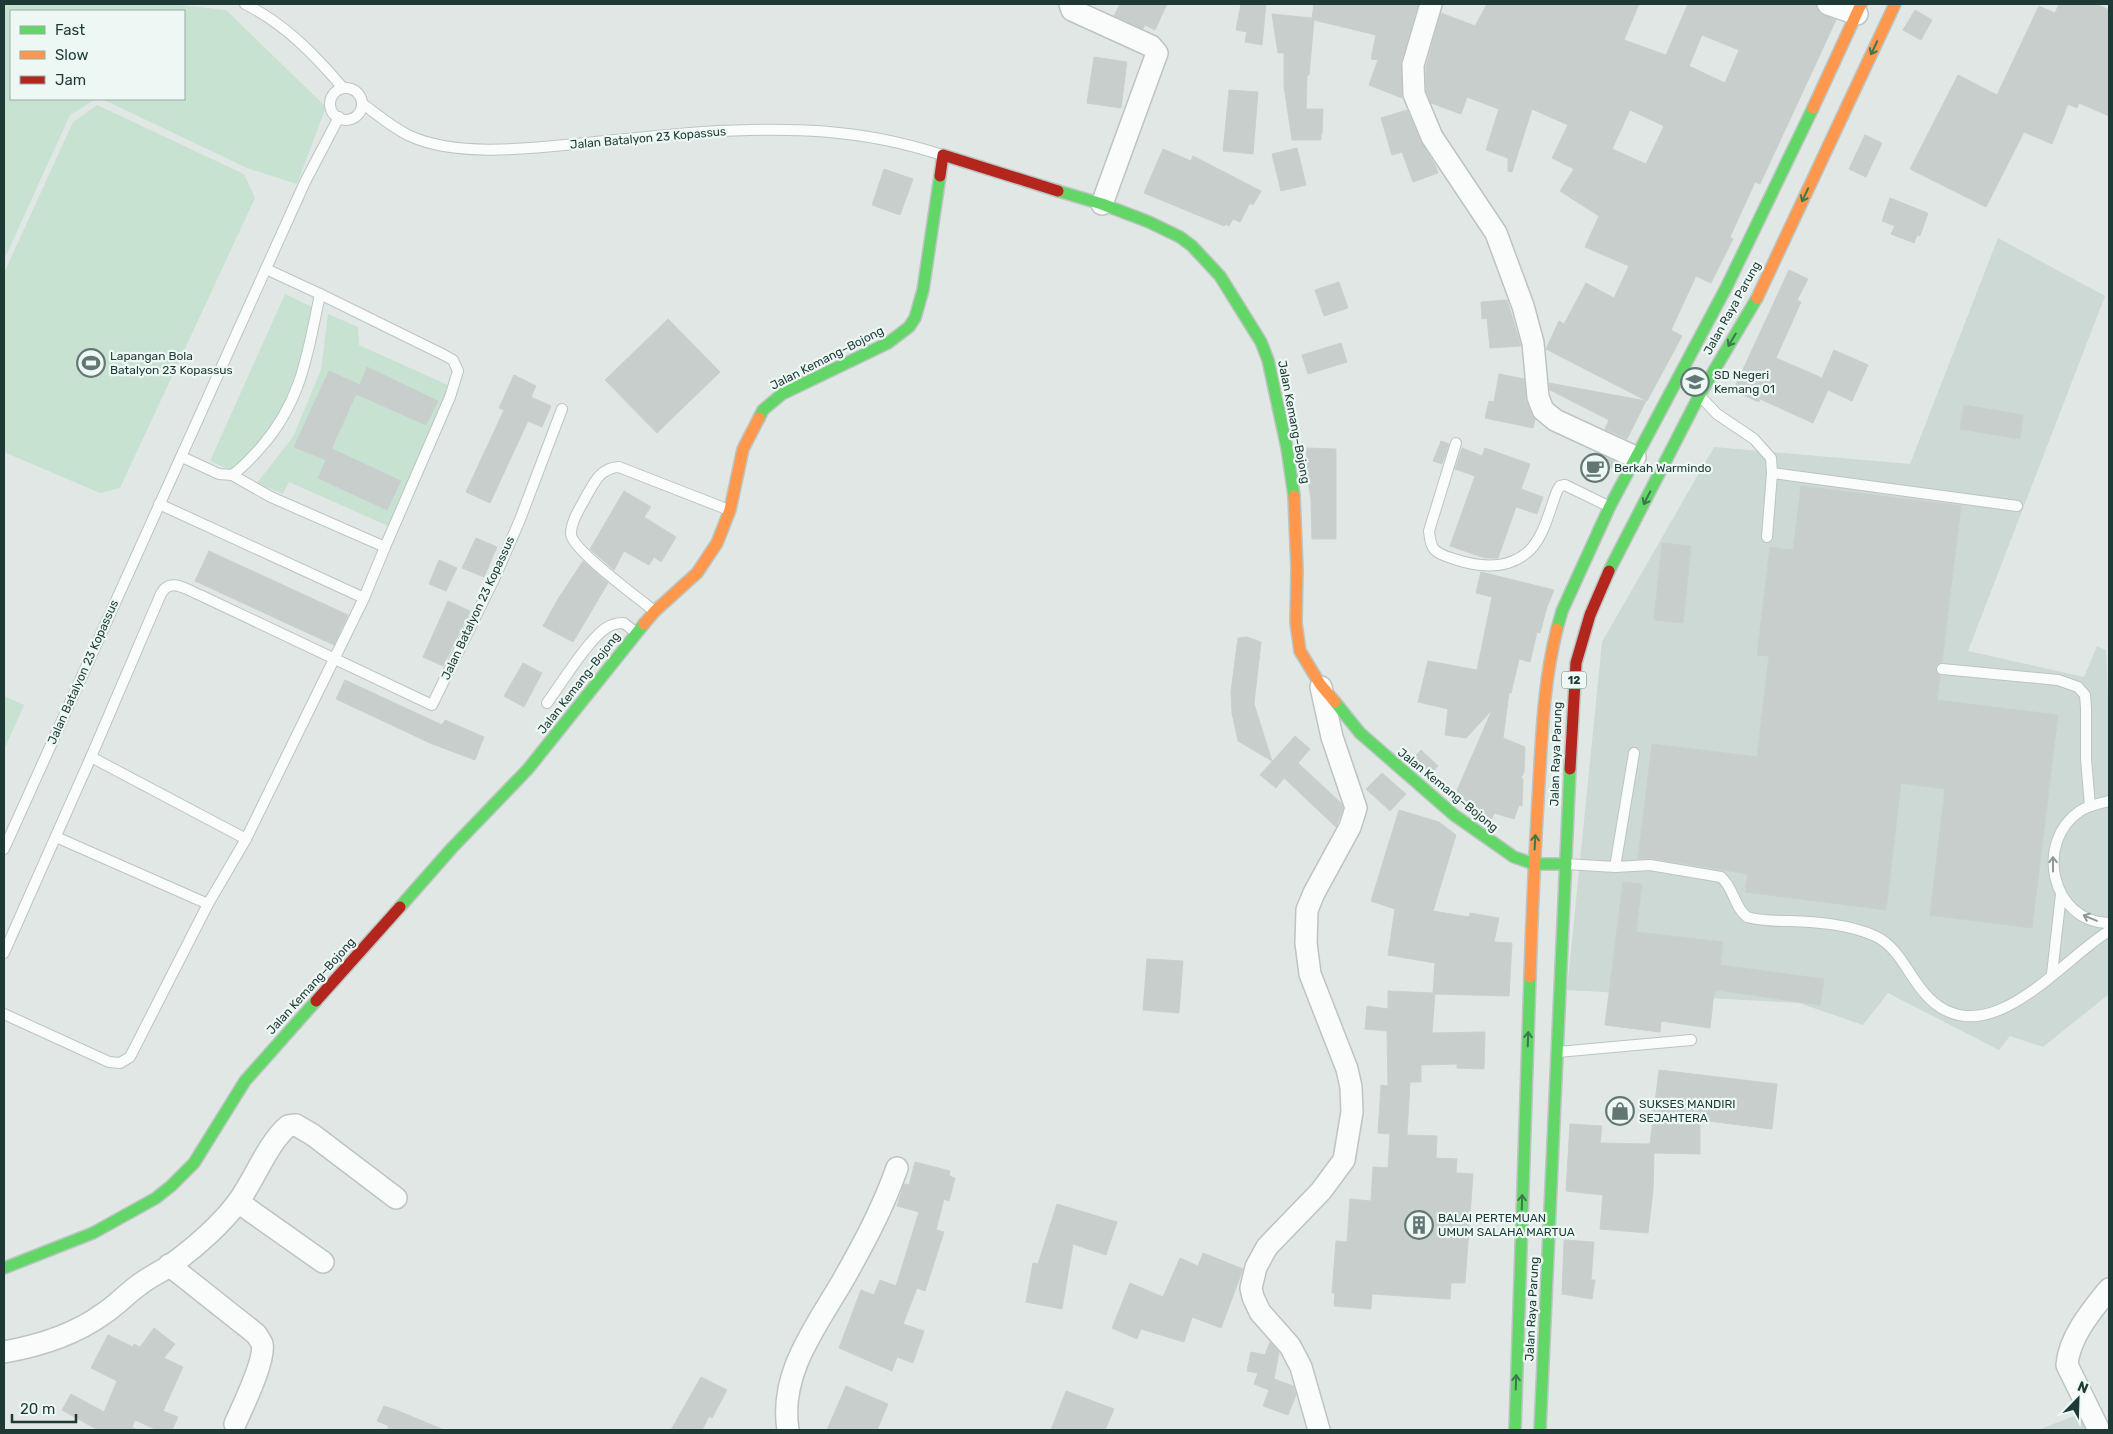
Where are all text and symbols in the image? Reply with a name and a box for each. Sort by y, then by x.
legend [10,10,185,100]
text: Fast [55,21,85,39]
one-way arrow [1869,40,1879,55]
text: Slow [55,46,88,64]
text: Jam [55,71,86,89]
street label: Jalan Batalyon 23 Kopassus [569,124,727,152]
one-way arrow [1800,187,1809,202]
street label: Jalan Raya Parung [1701,259,1763,357]
street label: Jalan Kemang–Bojong [768,323,886,393]
one-way arrow [1726,332,1736,346]
sports icon: Lapangan Bola Batalyon 23 Kopassus [76,348,106,378]
place label: Lapangan Bola Batalyon 23 Kopassus [110,349,233,377]
street label: Jalan Kemang–Bojong [1275,359,1313,485]
school or university icon: SD Negeri Kemang 01 [1680,367,1710,397]
place label: SD Negeri Kemang 01 [1714,368,1775,396]
cafe icon: Berkah Warmindo [1580,453,1610,483]
place label: Berkah Warmindo [1614,461,1712,475]
one-way arrow [1642,491,1652,506]
street label: Jalan Batalyon 23 Kopassus [439,534,517,682]
street label: Jalan Batalyon 23 Kopassus [45,598,121,746]
street label: Jalan Kemang–Bojong [535,629,623,737]
road number: 12 [1562,672,1586,688]
street label: Jalan Raya Parung [1547,701,1565,807]
street label: Jalan Kemang–Bojong [1395,745,1501,835]
one-way arrow [1530,834,1539,850]
one-way arrow [2048,856,2058,872]
one-way arrow [2083,913,2098,922]
street label: Jalan Kemang–Bojong [264,935,358,1037]
one-way arrow [1523,1031,1532,1047]
shop icon: SUKSES MANDIRI SEJAHTERA [1605,1096,1635,1126]
place label: SUKSES MANDIRI SEJAHTERA [1639,1097,1736,1125]
one-way arrow [1518,1194,1527,1210]
building icon: BALAI PERTEMUAN UMUM SALAHA MARTUA [1404,1210,1434,1240]
place label: BALAI PERTEMUAN UMUM SALAHA MARTUA [1438,1211,1575,1239]
street label: Jalan Raya Parung [1522,1256,1542,1362]
one-way arrow [1512,1374,1521,1390]
north arrow [2053,1374,2103,1424]
text: N [2075,1378,2091,1397]
scale bar [12,1392,76,1424]
text: 20 m [20,1400,55,1418]

